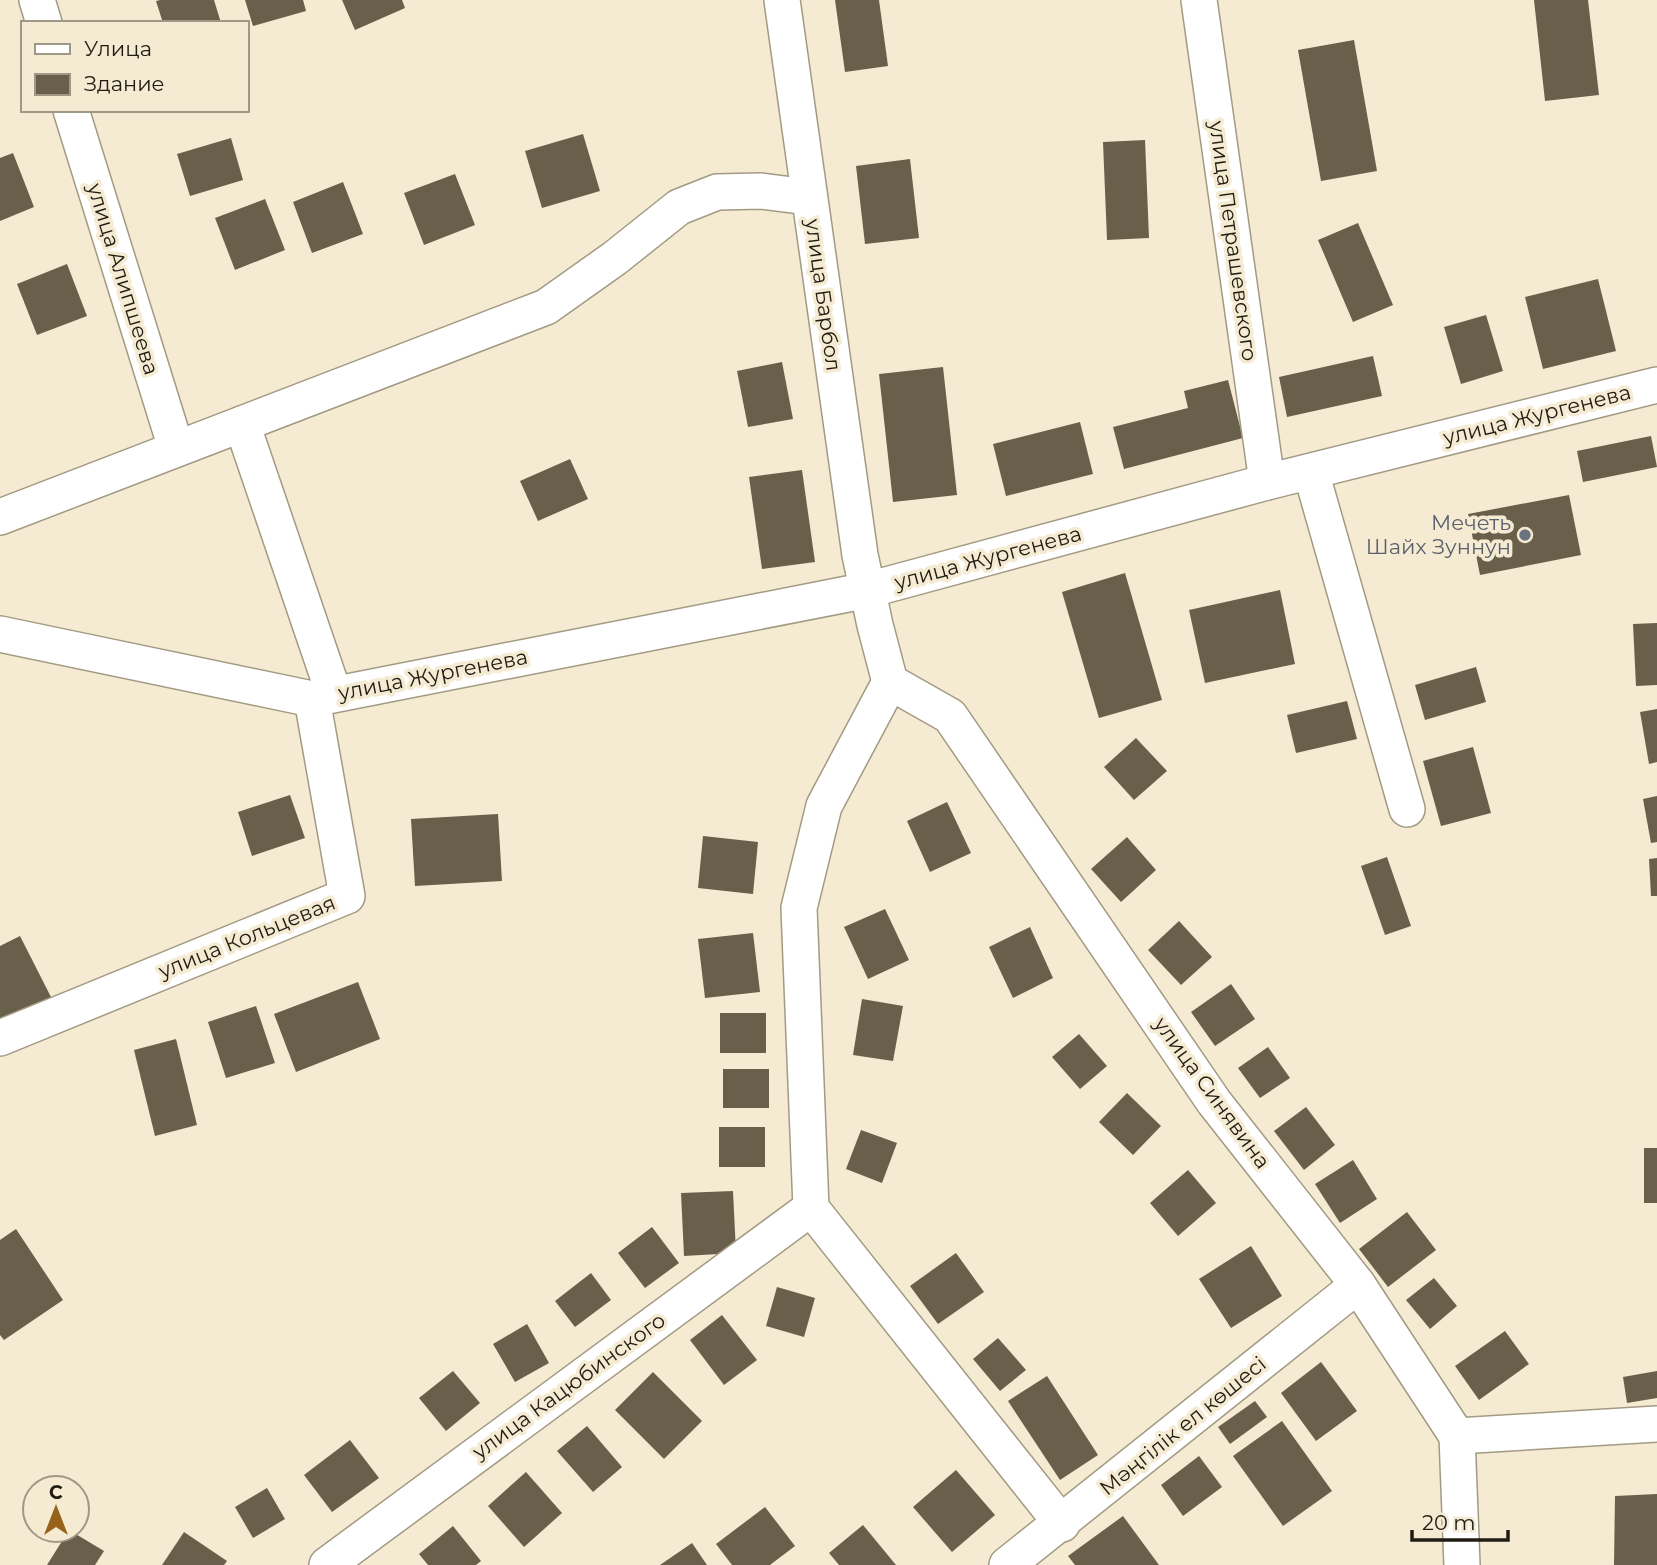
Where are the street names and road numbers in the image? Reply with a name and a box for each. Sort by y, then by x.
street label: улица Петрашевского [1204,118,1263,363]
street label: улица Алипшеева [82,179,165,378]
street label: улица Барбол [800,216,847,373]
street label: улица Жургенева [1439,379,1633,450]
street label: улица Жургенева [891,521,1084,595]
street label: улица Жургенева [335,644,530,705]
street label: улица Кольцевая [154,890,339,984]
street label: улица Синявина [1148,1011,1276,1173]
street label: улица Кацюбинского [466,1307,670,1465]
street label: Мәңгілік ел көшесі [1095,1351,1271,1500]

